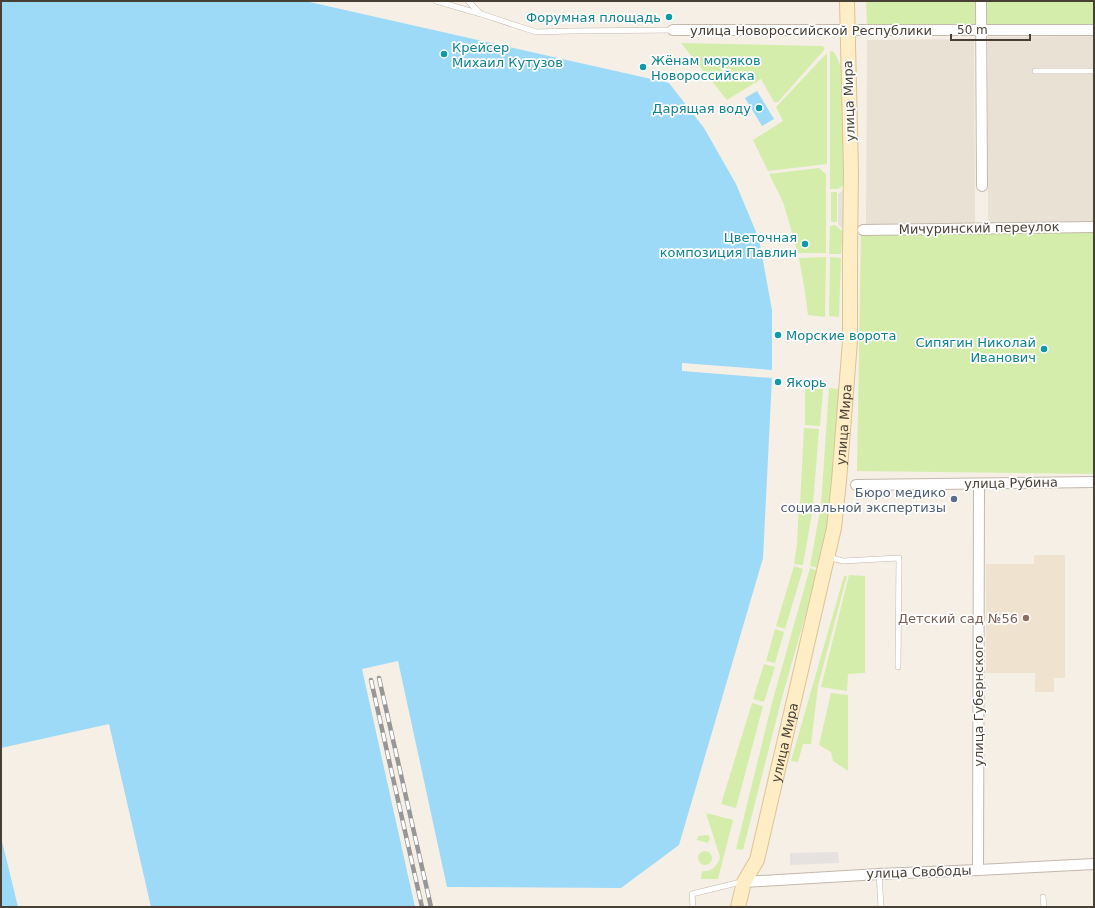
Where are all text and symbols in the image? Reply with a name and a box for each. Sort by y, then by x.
place label: Форумная площадь [526,10,661,25]
marker: Форумная площадь [664,12,674,22]
scale bar [951,16,1030,42]
street label: улица Новороссийской Республики [690,23,932,38]
text: 50 m [957,23,988,37]
place label: Крейсер Михаил Кутузов [452,40,563,70]
marker: Крейсер Михаил Кутузов [439,49,449,59]
place label: Жёнам моряков Новороссийска [651,53,761,83]
street label: улица Мира [840,60,858,142]
marker: Жёнам моряков Новороссийска [638,62,648,72]
place label: Дарящая воду [652,101,751,116]
marker: Дарящая воду [754,103,764,113]
street label: Мичуринский переулок [898,219,1060,237]
place label: Цветочная композиция Павлин [660,230,797,260]
marker: Цветочная композиция Павлин [800,239,810,249]
place label: Морские ворота [786,328,896,343]
marker: Морские ворота [773,330,783,340]
place label: Сипягин Николай Иванович [915,335,1036,365]
marker: Сипягин Николай Иванович [1039,344,1049,354]
place label: Якорь [786,375,827,390]
marker: Якорь [773,377,783,387]
street label: улица Мира [833,383,854,466]
street label: улица Рубина [964,475,1058,491]
place label: Бюро медико социальной экспертизы [781,485,946,515]
marker: Бюро медико социальной экспертизы [949,494,959,504]
place label: Детский сад №56 [898,611,1018,626]
marker: Детский сад №56 [1021,613,1031,623]
street label: улица Губернского [971,635,986,767]
street label: улица Мира [768,701,801,784]
street label: улица Свободы [866,863,972,881]

